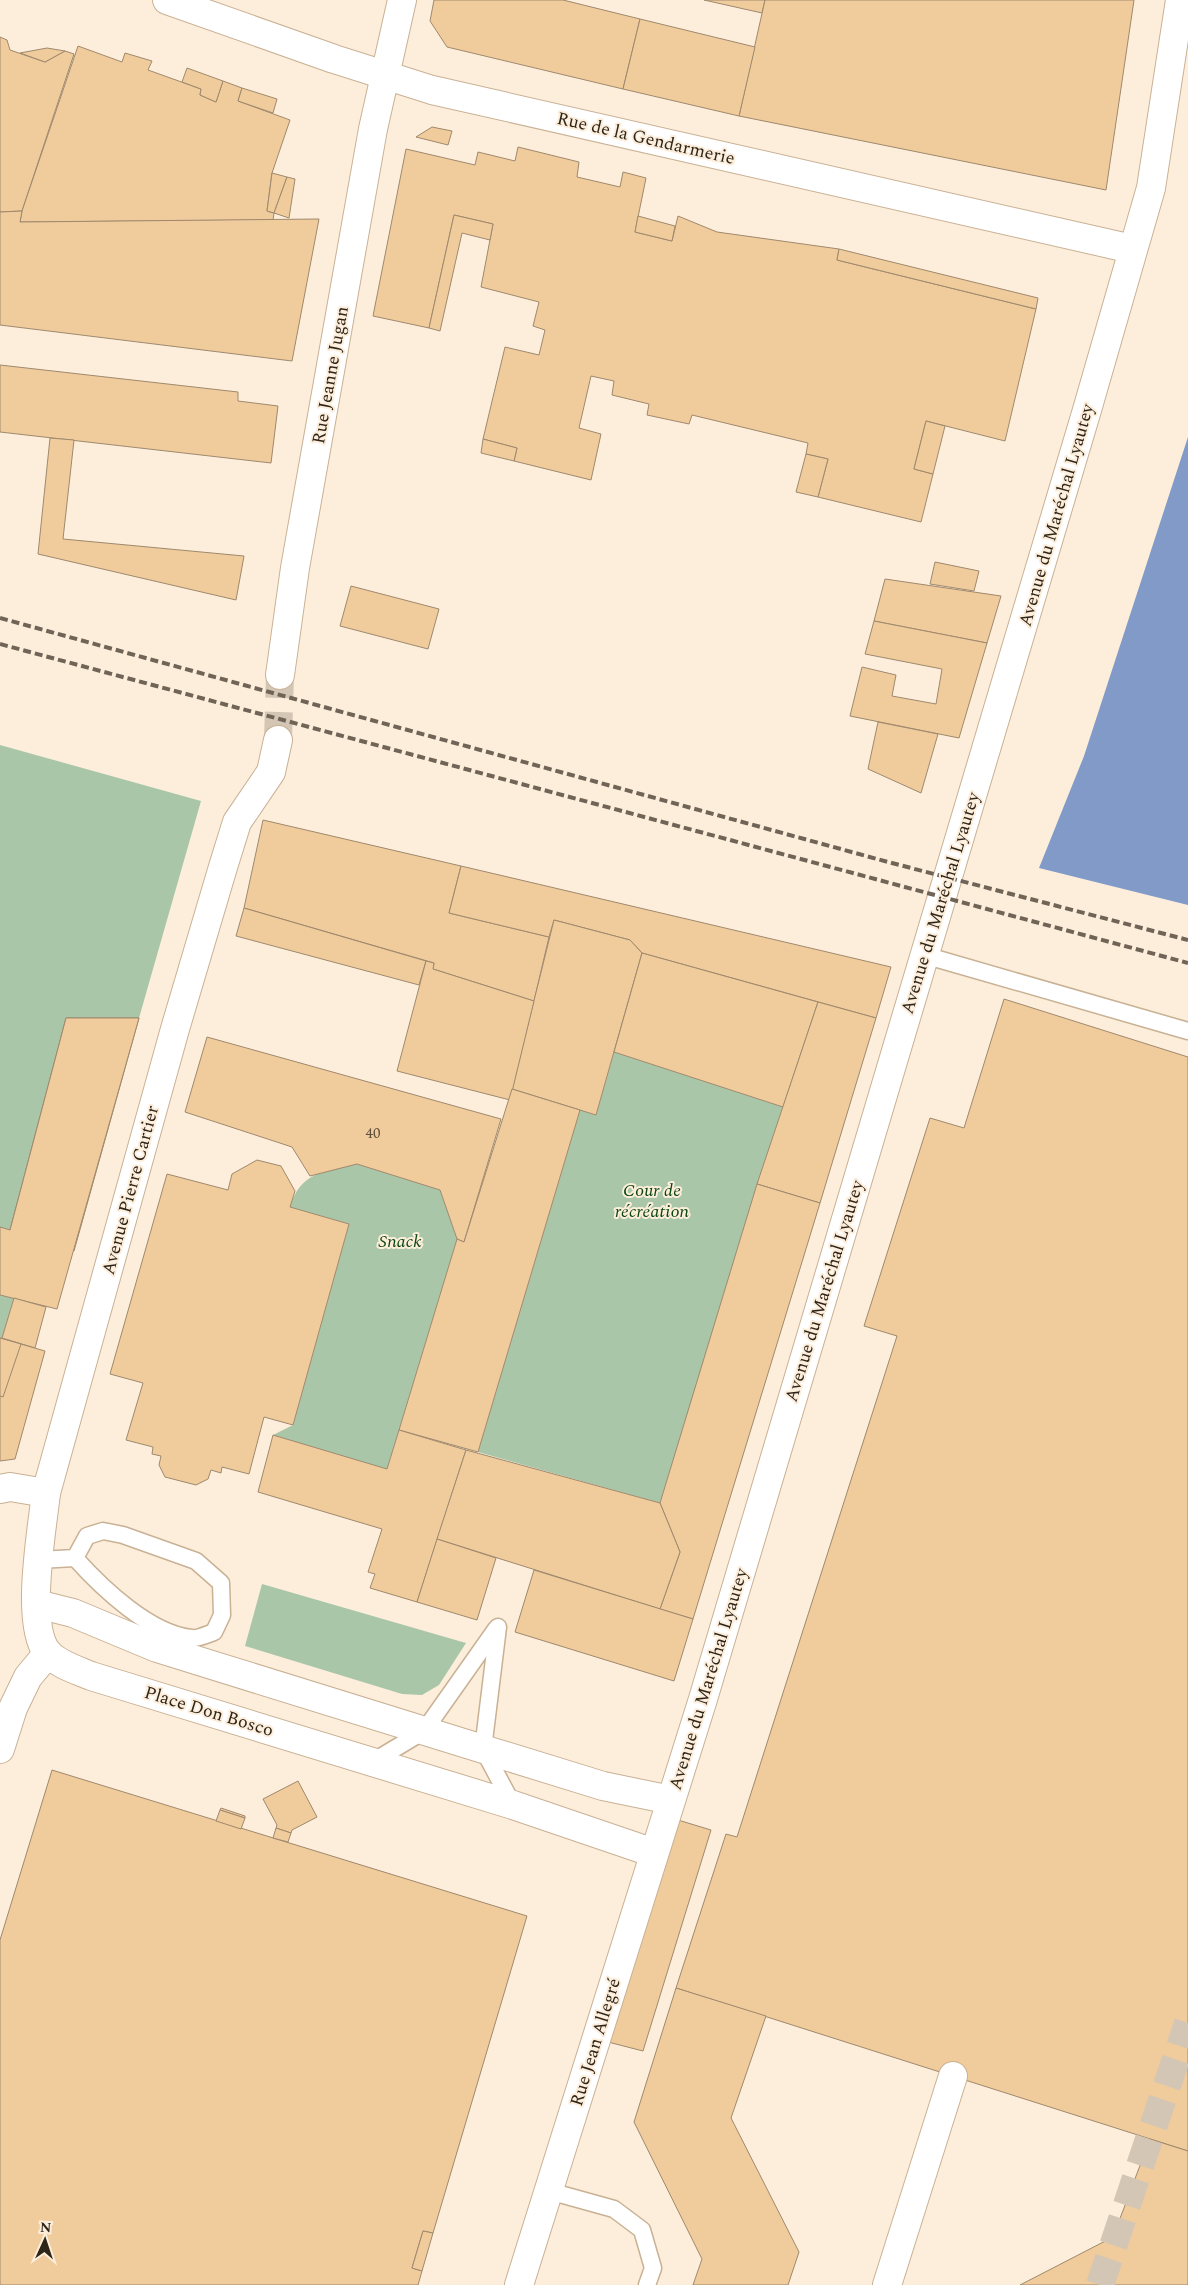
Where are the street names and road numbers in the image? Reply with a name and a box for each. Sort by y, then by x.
street label: Rue de la Gendarmerie [554,105,737,172]
street label: Rue Jeanne Jugan [305,304,356,446]
street label: Avenue du Maréchal Lyautey [1012,399,1102,630]
street label: Avenue du Maréchal Lyautey [894,788,987,1017]
street label: Avenue Pierre Cartier [95,1103,166,1278]
street label: Avenue du Maréchal Lyautey [778,1176,871,1405]
street label: Avenue du Maréchal Lyautey [662,1564,755,1793]
street label: Place Don Bosco [141,1679,277,1744]
street label: Rue Jean Allegré [563,1975,628,2109]

